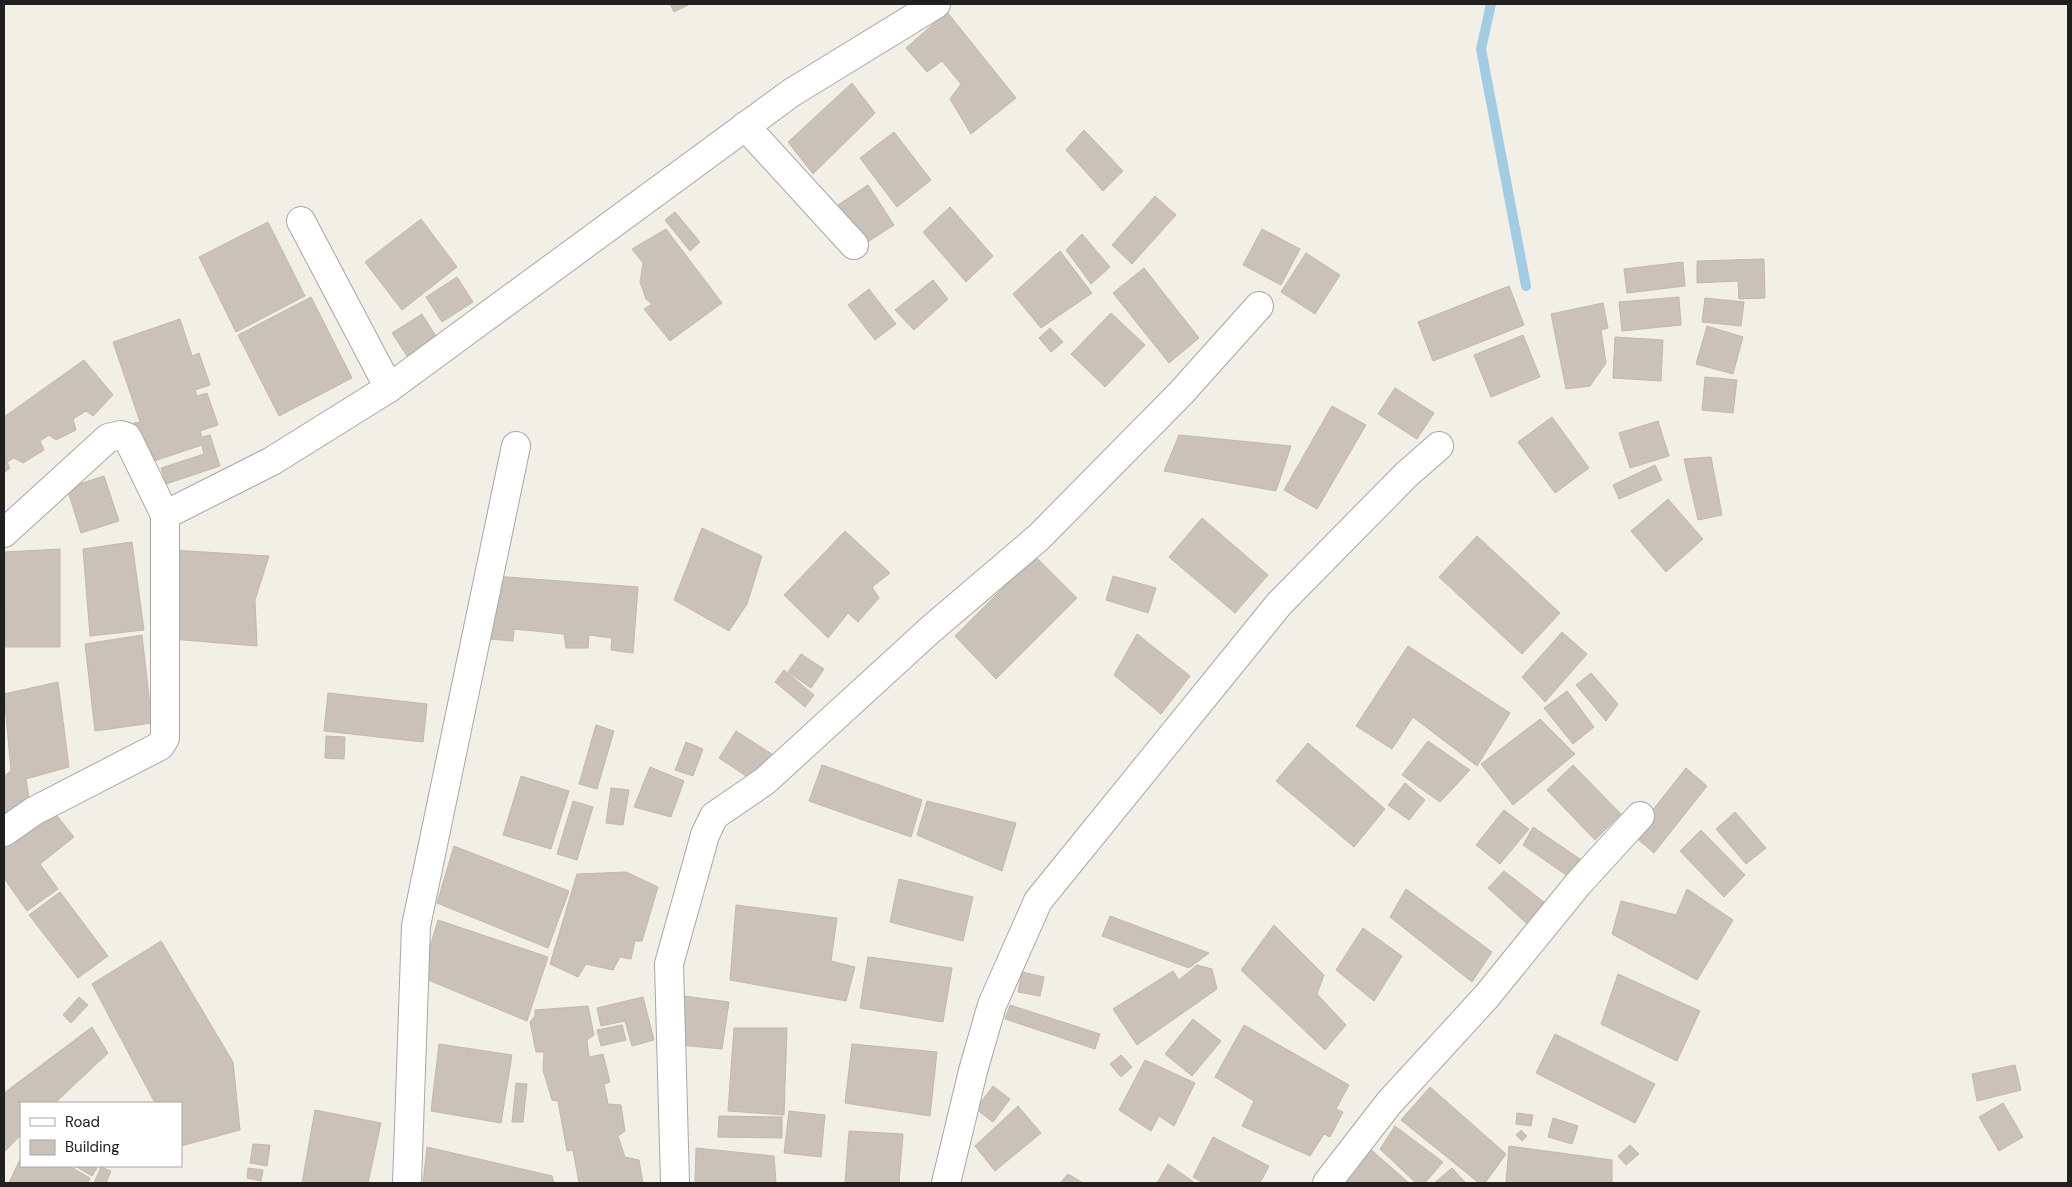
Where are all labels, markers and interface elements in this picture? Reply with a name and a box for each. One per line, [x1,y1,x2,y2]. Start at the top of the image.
legend [20,1102,182,1167]
text: Road [65,1112,100,1132]
text: Building [65,1137,120,1157]

